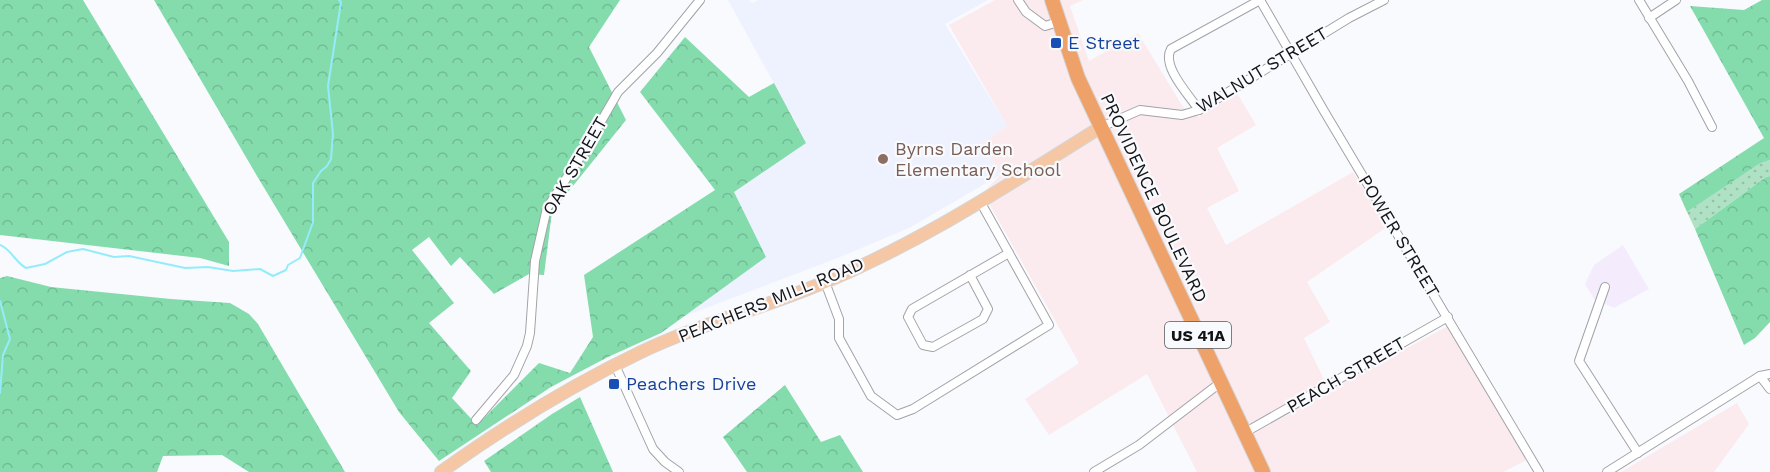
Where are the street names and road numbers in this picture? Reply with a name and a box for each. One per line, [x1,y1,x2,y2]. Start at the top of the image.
street label: WALNUT STREET [1192,22,1331,117]
street label: PROVIDENCE BOULEVARD [1097,90,1212,306]
street label: OAK STREET [538,113,611,219]
street label: POWER STREET [1355,171,1444,301]
street label: PEACHERS MILL ROAD [675,253,867,346]
road number: US 41A [1165,322,1231,348]
street label: PEACH STREET [1283,332,1409,417]

